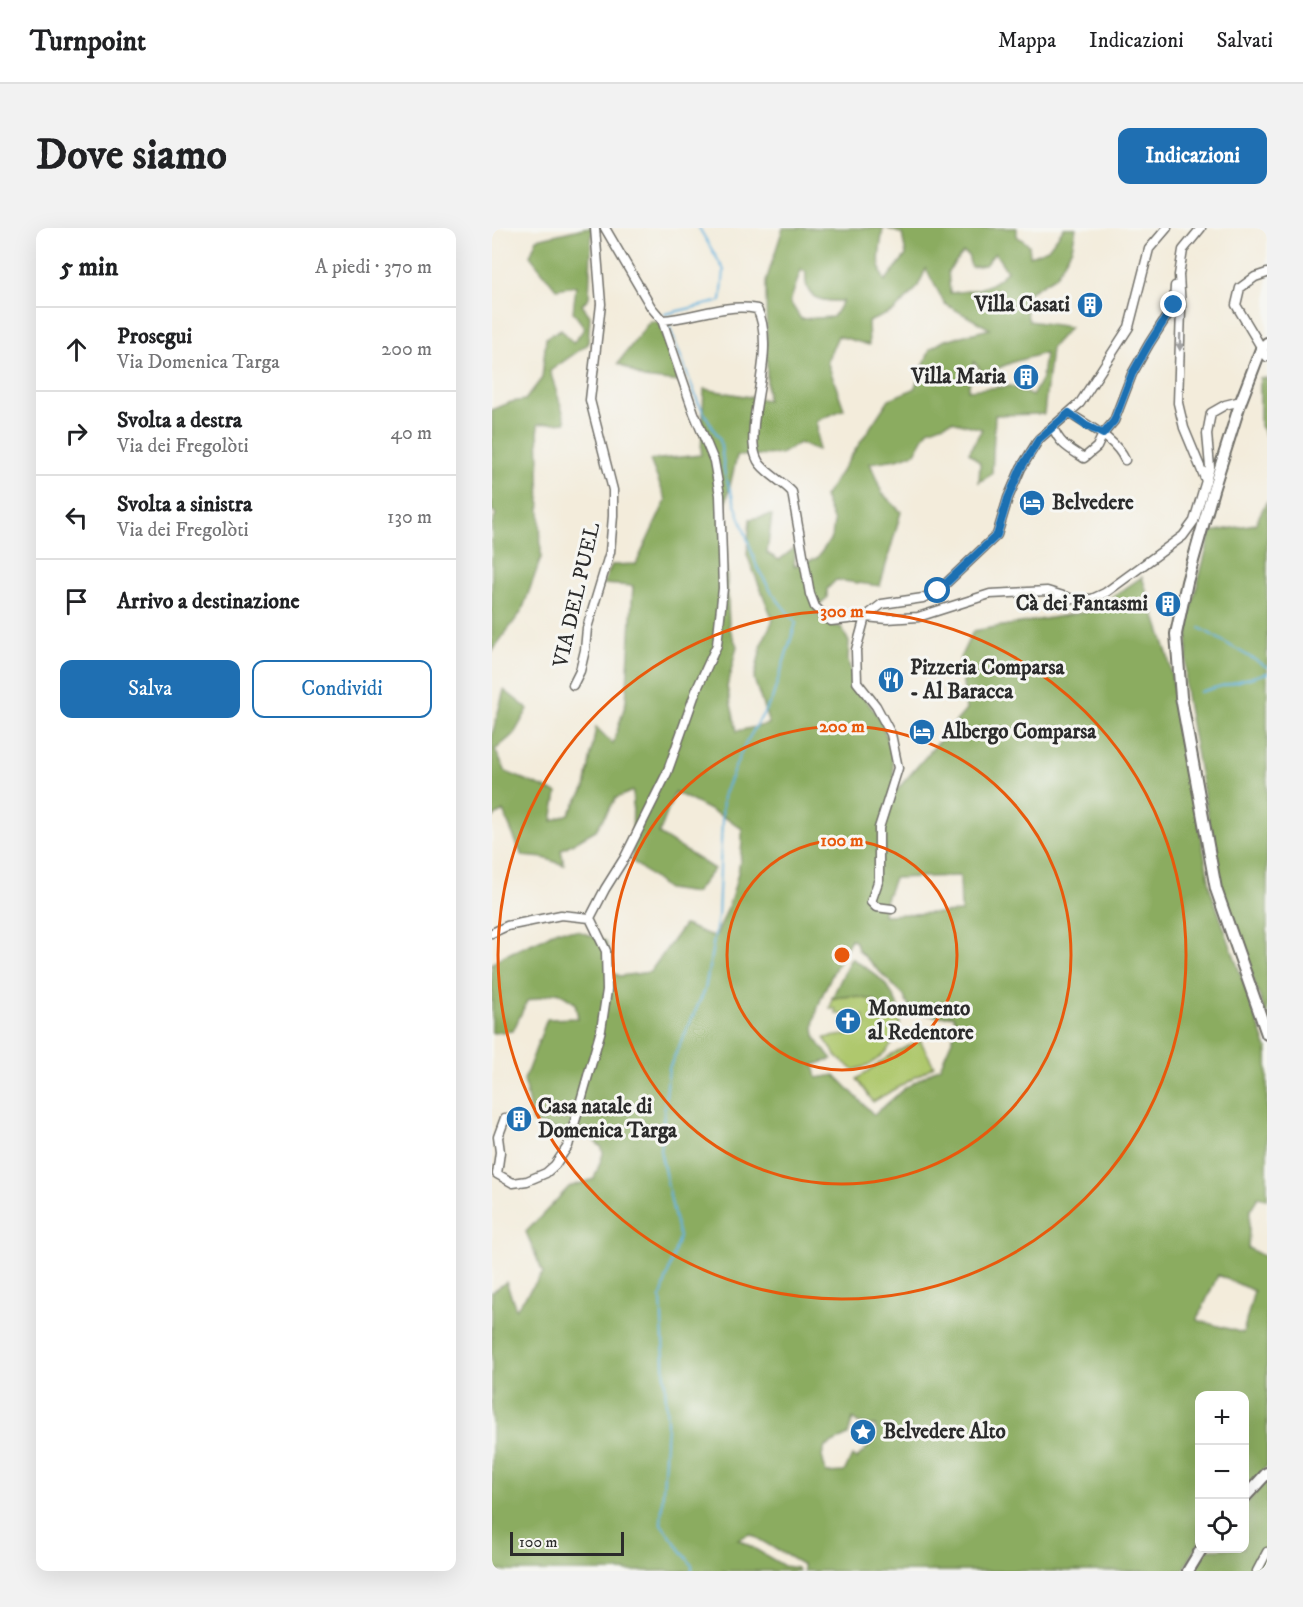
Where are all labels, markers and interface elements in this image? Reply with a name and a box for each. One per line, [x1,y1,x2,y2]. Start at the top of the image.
text: Turnpoint [30,24,146,59]
text: Mappa [998,28,1056,54]
text: Indicazioni [1089,28,1184,54]
text: Salvati [1217,28,1273,54]
button: Indicazioni [1118,128,1267,184]
text: Dove siamo [36,130,227,182]
text: 5 min [60,251,118,284]
text: A piedi · 370 m [315,255,432,280]
building icon: Villa Casati [1075,290,1105,320]
route end [1160,291,1186,317]
place label: Villa Casati [973,292,1071,318]
text: Prosegui [117,323,192,350]
icon: ahead [60,333,93,366]
one-way arrow [1175,333,1185,352]
text: 200 m [381,337,432,362]
text: Via Domenica Targa [117,350,280,375]
building icon: Villa Maria [1011,362,1041,392]
place label: Villa Maria [910,364,1007,390]
text: Svolta a destra [117,407,242,434]
icon: right [60,417,93,450]
text: 40 m [390,421,432,446]
text: Via dei Fregolòti [117,434,249,459]
hotel icon: Belvedere [1017,488,1047,518]
place label: Belvedere [1052,490,1134,516]
text: Svolta a sinistra [117,491,252,518]
icon: left [60,501,93,534]
text: 130 m [387,505,432,530]
text: Via dei Fregolòti [117,518,249,543]
street label: VIA DEL PUEL [547,520,606,671]
route start [924,577,950,603]
icon: arrive [60,585,93,618]
text: Arrivo a destinazione [117,588,300,615]
building icon: Cà dei Fantasmi [1153,589,1183,619]
place label: Cà dei Fantasmi [1016,591,1149,617]
text: 300 m [820,601,864,623]
place label: Pizzeria Comparsa - Al Baracca [910,655,1065,705]
button: Salva [60,660,240,718]
button: Condividi [252,660,432,718]
restaurant icon: Pizzeria Comparsa - Al Baracca [876,665,906,695]
text: 200 m [819,716,865,738]
hotel icon: Albergo Comparsa [907,717,937,747]
place label: Albergo Comparsa [941,719,1097,745]
text: 100 m [820,830,864,852]
centre of rings [832,945,852,965]
place label: Monumento al Redentore [868,996,974,1046]
church icon: Monumento al Redentore [833,1006,863,1036]
place label: Casa natale di Domenica Targa [538,1094,678,1144]
building icon: Casa natale di Domenica Targa [504,1104,534,1134]
map controls [1195,1391,1249,1553]
button: + [1195,1391,1249,1445]
place icon: Belvedere Alto [848,1417,878,1447]
place label: Belvedere Alto [883,1419,1006,1445]
button: − [1195,1445,1249,1499]
button: locate [1195,1499,1249,1553]
scale bar [510,1529,624,1556]
text: 100 m [519,1532,558,1552]

